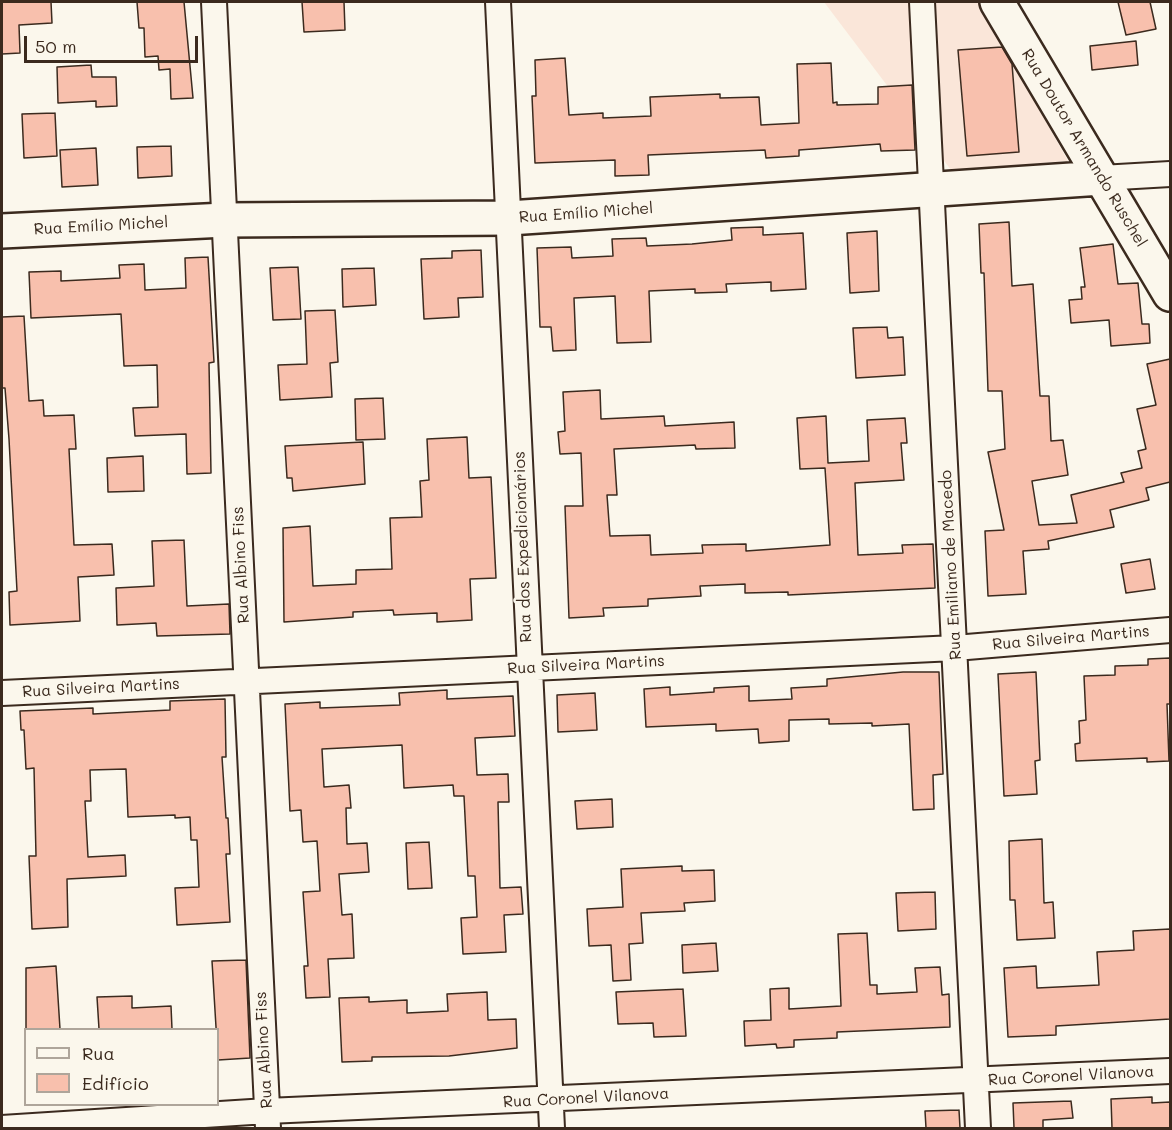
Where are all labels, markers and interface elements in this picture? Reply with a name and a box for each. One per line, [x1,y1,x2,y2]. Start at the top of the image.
scale bar [27,24,201,62]
text: 50 m [35,34,77,58]
street label: Rua Doutor Armando Ruschel [1017,46,1151,250]
street label: Rua Emílio Michel [518,199,654,227]
street label: Rua Emílio Michel [33,213,169,239]
street label: Rua dos Expedicionários [510,451,536,643]
street label: Rua Emiliano de Macedo [936,470,966,660]
street label: Rua Albino Fiss [228,506,254,624]
street label: Rua Silveira Martins [992,622,1150,654]
street label: Rua Silveira Martins [507,651,665,679]
street label: Rua Silveira Martins [22,674,180,702]
street label: Rua Albino Fiss [251,991,277,1109]
legend [24,1028,219,1106]
text: Rua [82,1041,115,1065]
street label: Rua Coronel Vilanova [987,1062,1155,1090]
text: Edifício [82,1071,149,1095]
street label: Rua Coronel Vilanova [502,1084,670,1112]

